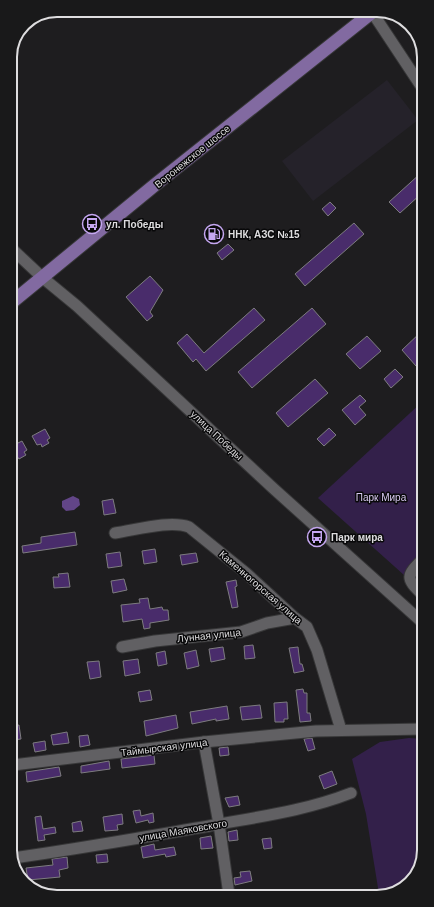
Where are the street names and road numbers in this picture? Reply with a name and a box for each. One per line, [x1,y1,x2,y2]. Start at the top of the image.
street label: Воронежское шоссе [152,122,232,190]
street label: улица Победы [188,408,245,462]
street label: Каменногорская улица [217,549,305,627]
street label: Лунная улица [177,627,242,644]
street label: Таймырская улица [120,737,208,758]
street label: улица Маяковского [138,817,228,844]

